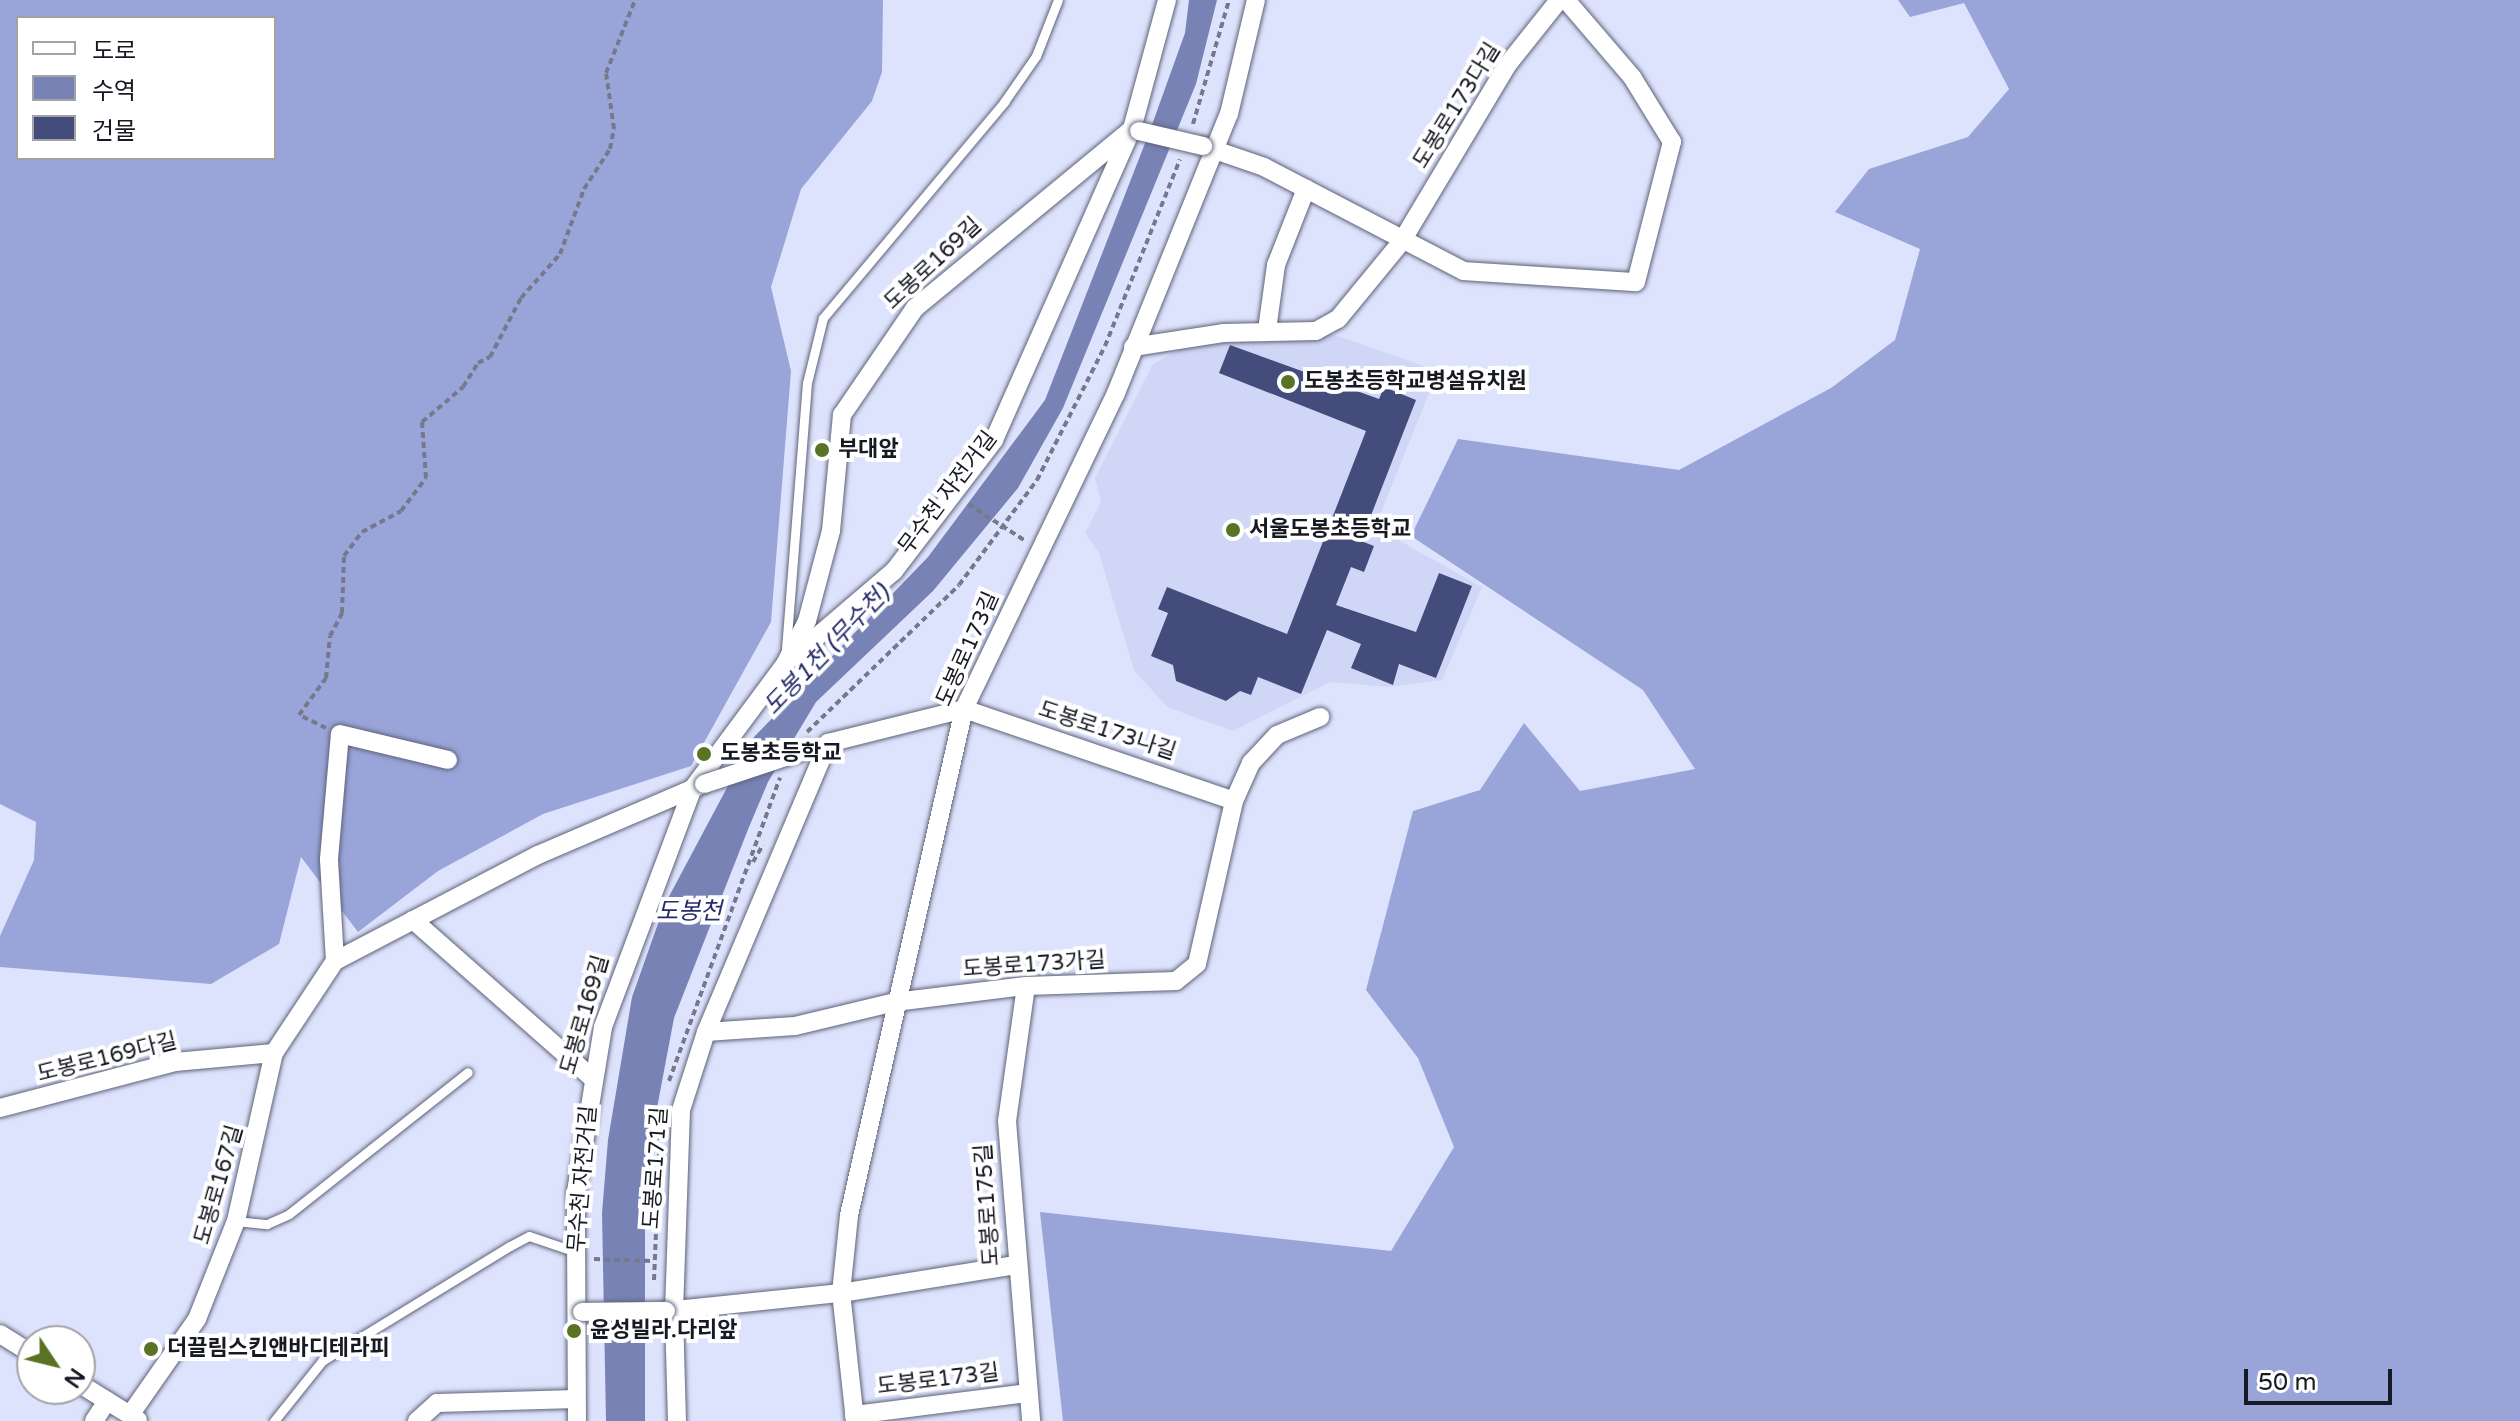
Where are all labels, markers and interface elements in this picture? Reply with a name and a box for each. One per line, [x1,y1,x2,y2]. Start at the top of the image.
legend [16,16,276,160]
text: 도로 [92,37,136,66]
street label: 도봉로173다길 [1408,39,1506,173]
text: 수역 [92,77,136,106]
text: 건물 [92,117,136,146]
street label: 도봉로169길 [879,213,987,315]
place label: 도봉초등학교병설유치원 [1304,369,1527,395]
marker: 도봉초등학교병설유치원 [1279,373,1297,391]
street label: 무수천 자전거길 [893,426,1003,560]
place label: 부대앞 [838,437,899,463]
marker: 부대앞 [813,441,831,459]
place label: 서울도봉초등학교 [1249,517,1411,543]
marker: 서울도봉초등학교 [1224,521,1242,539]
water label: 도봉1천 (무수천) [758,579,896,721]
street label: 도봉로173길 [931,588,1005,710]
street label: 도봉로173나길 [1035,696,1179,766]
place label: 도봉초등학교 [720,741,841,767]
marker: 도봉초등학교 [695,745,713,763]
water label: 도봉천 [656,898,722,926]
street label: 도봉로173가길 [962,947,1106,983]
street label: 도봉로169길 [555,953,615,1077]
street label: 도봉로169다길 [35,1028,179,1088]
street label: 무수천 자전거길 [563,1104,603,1254]
street label: 도봉로171길 [639,1106,673,1230]
street label: 도봉로167길 [189,1123,249,1247]
street label: 도봉로175길 [971,1143,1005,1267]
place label: 윤성빌라.다리앞 [590,1318,737,1344]
marker: 윤성빌라.다리앞 [565,1322,583,1340]
north arrow [16,1325,96,1405]
place label: 더끌림스킨앤바디테라피 [167,1336,390,1362]
marker: 더끌림스킨앤바디테라피 [142,1340,160,1358]
scale bar [2248,1353,2396,1403]
street label: 도봉로173길 [876,1359,1000,1401]
text: N [58,1363,90,1392]
text: 50 m [2258,1368,2316,1397]

